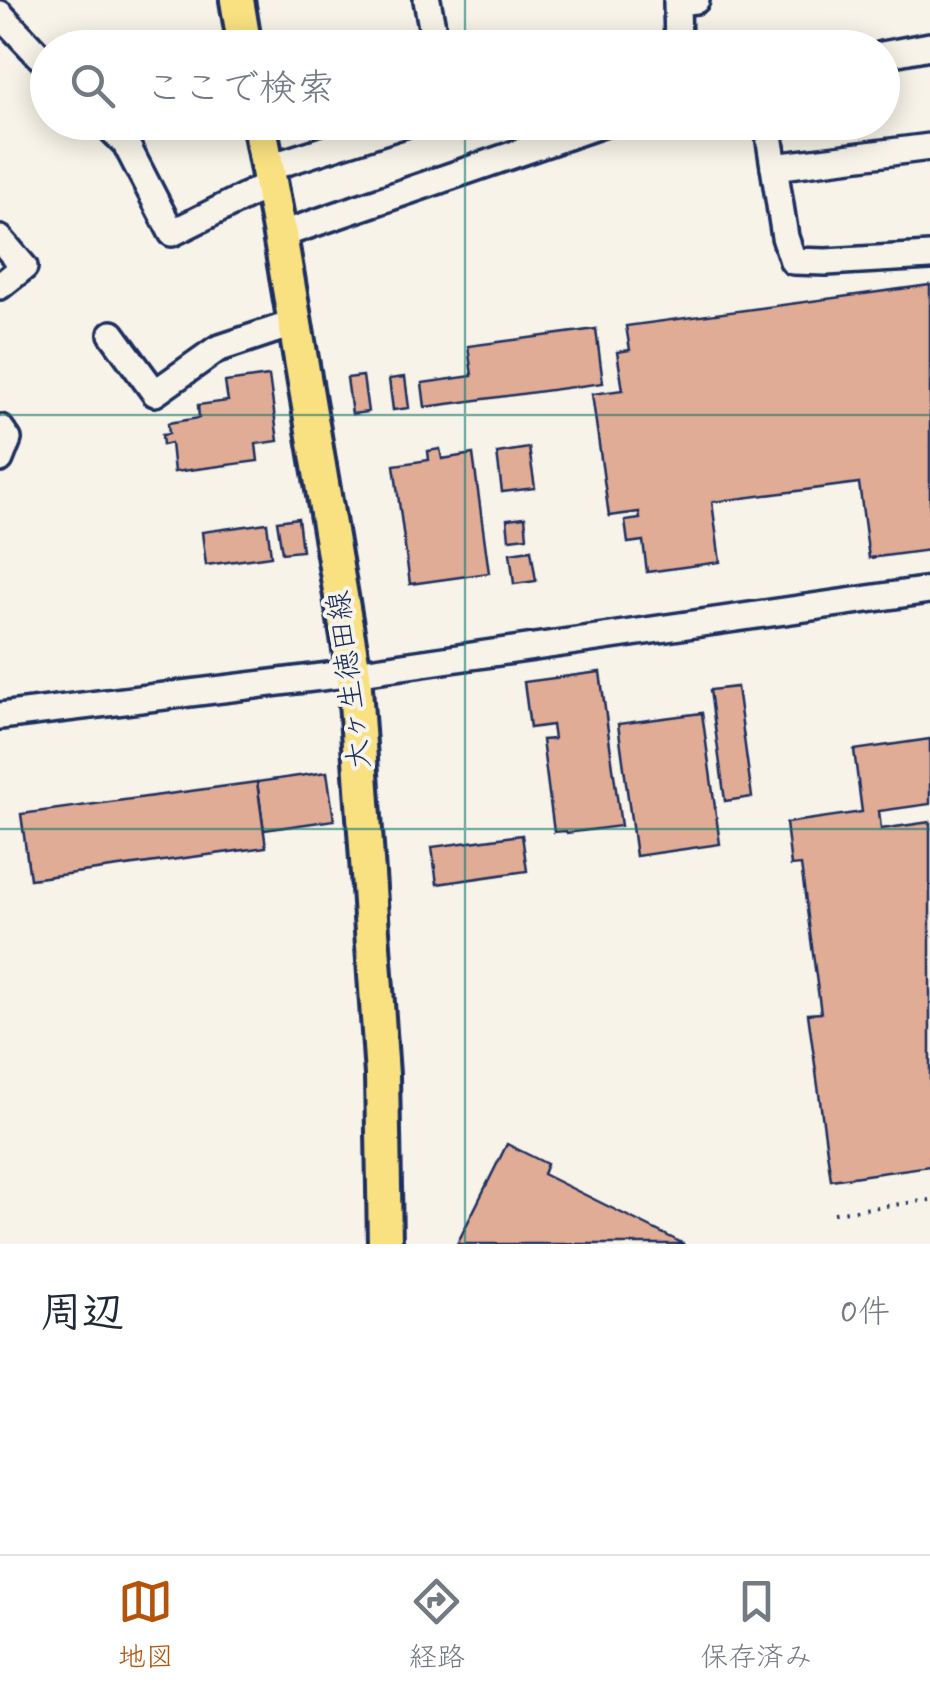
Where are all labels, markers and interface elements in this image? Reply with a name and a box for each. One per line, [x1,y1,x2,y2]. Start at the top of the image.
search box [30,30,900,140]
icon: search [65,58,120,113]
text: ここで検索 [145,65,335,114]
street label: 大ヶ生徳田線 [320,588,380,772]
text: 周辺 [40,1287,124,1342]
text: 0件 [840,1292,890,1334]
tab: 地図 [118,1574,174,1677]
tab: 経路 [409,1574,465,1677]
tab: 保存済み [700,1574,812,1677]

